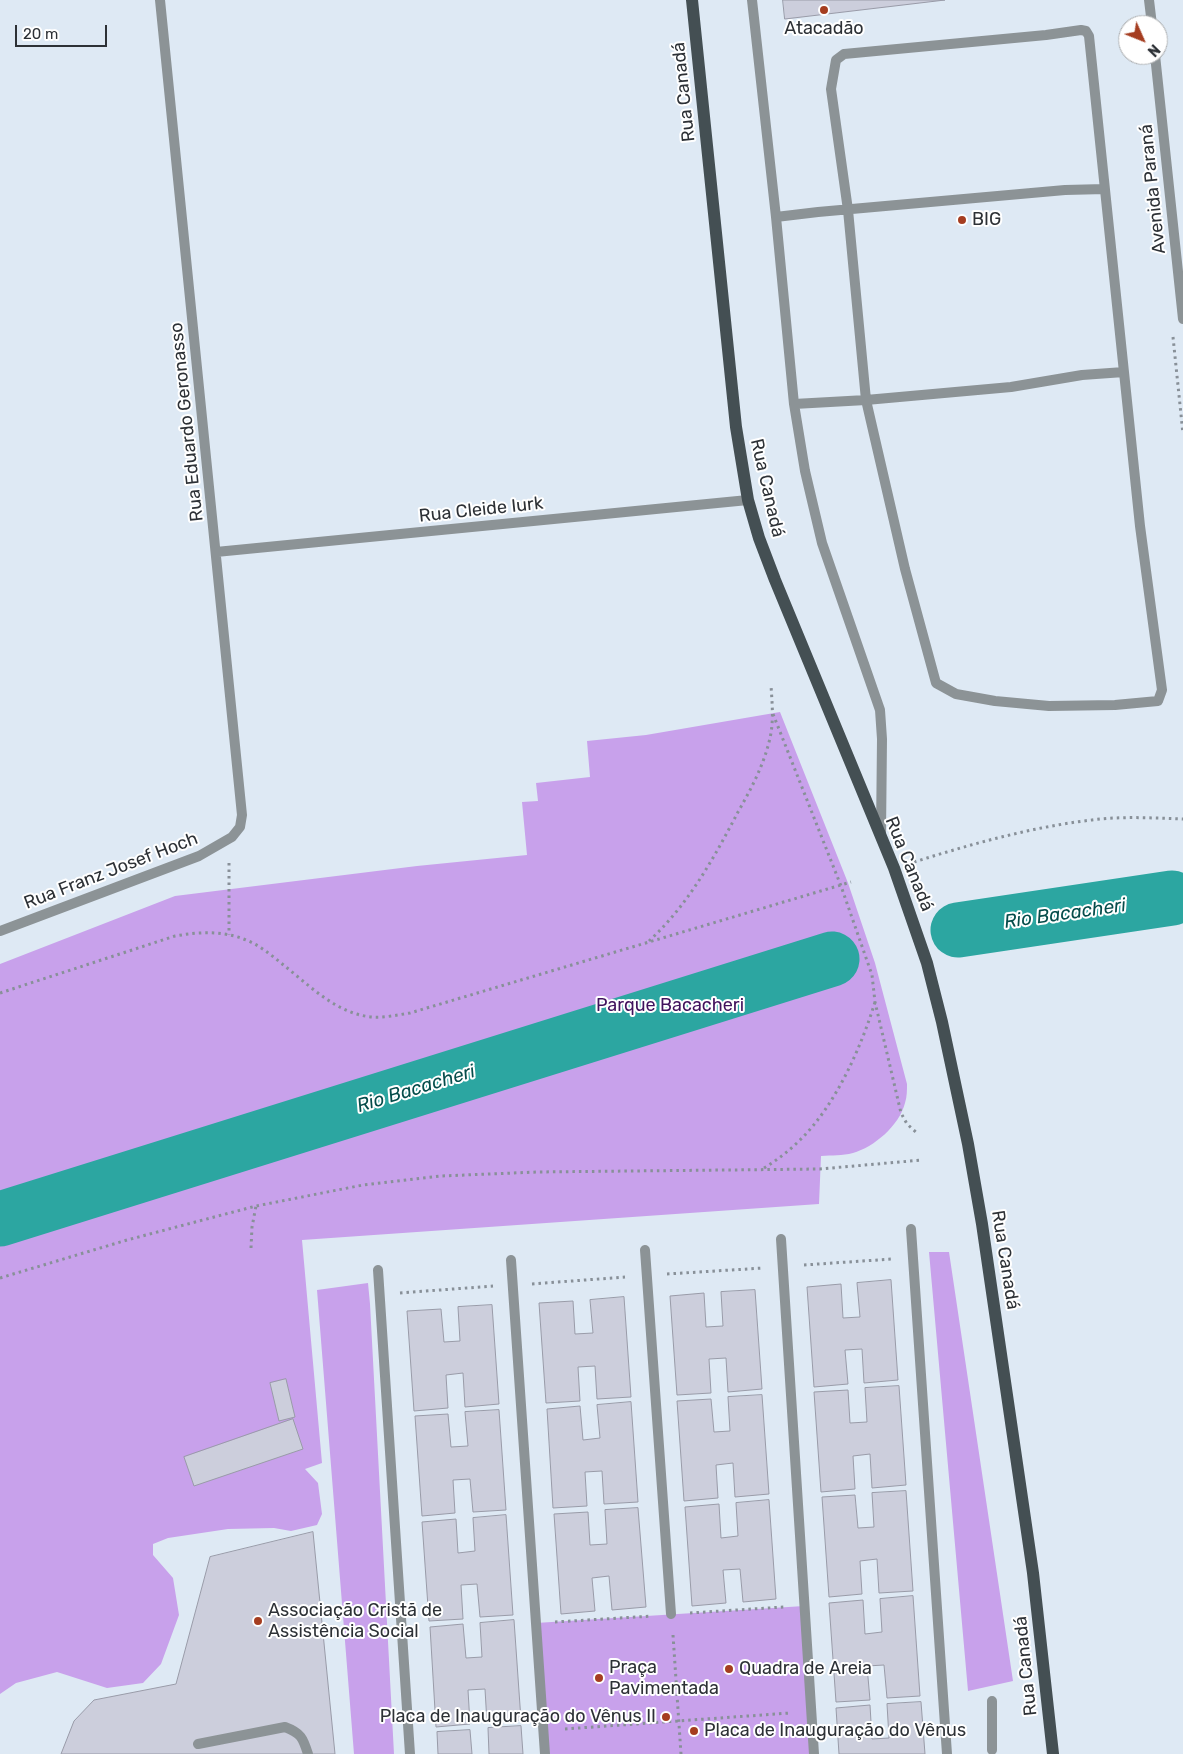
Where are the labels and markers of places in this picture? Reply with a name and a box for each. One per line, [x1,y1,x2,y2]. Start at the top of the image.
marker: Atacadão [818,4,830,16]
place label: Atacadão [784,18,864,40]
place label: BIG [972,209,1001,231]
marker: BIG [956,214,968,226]
place label: Associação Cristã de Assistência Social [268,1600,442,1642]
marker: Associação Cristã de Assistência Social [252,1615,264,1627]
place label: Praça Pavimentada [609,1657,719,1700]
place label: Quadra de Areia [739,1658,872,1680]
marker: Quadra de Areia [723,1663,735,1675]
marker: Praça Pavimentada [593,1672,605,1684]
place label: Placa de Inauguração do Vênus II [380,1706,656,1728]
marker: Placa de Inauguração do Vênus II [660,1711,672,1723]
place label: Placa de Inauguração do Vênus [704,1720,966,1742]
marker: Placa de Inauguração do Vênus [688,1725,700,1737]

